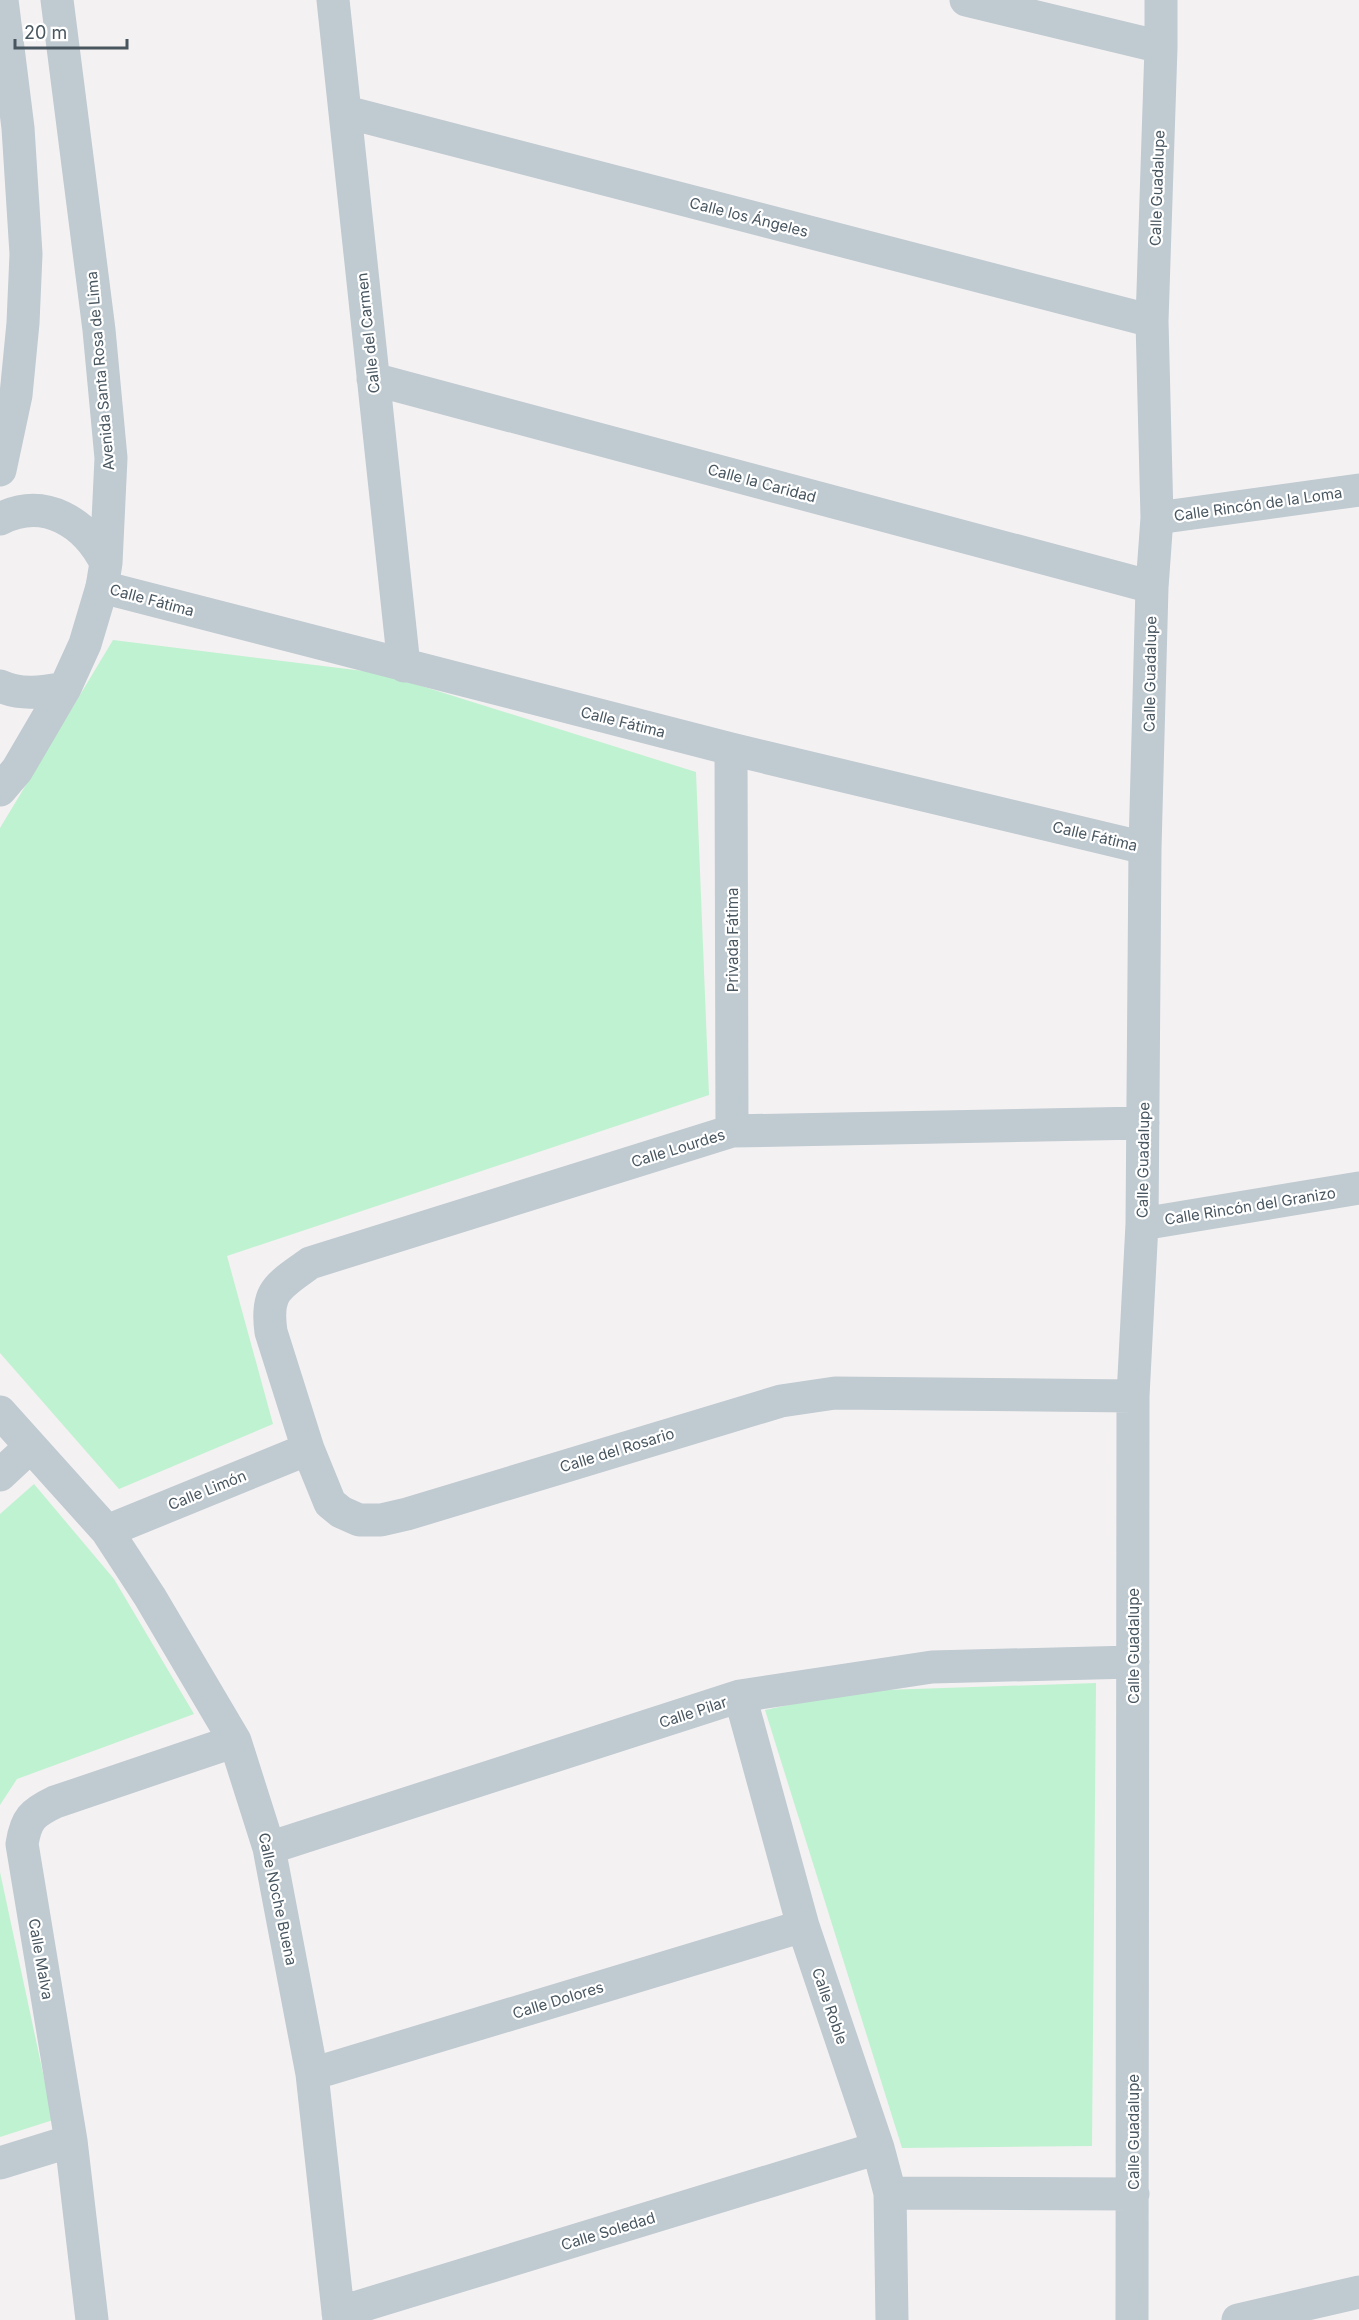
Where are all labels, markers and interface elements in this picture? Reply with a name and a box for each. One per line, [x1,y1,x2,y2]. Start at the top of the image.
scale bar [15,12,128,50]
text: 20 m [24,22,67,43]
street label: Calle Guadalupe [1145,130,1169,246]
street label: Calle los Ángeles [688,193,810,241]
street label: Avenida Santa Rosa de Lima [82,271,118,471]
street label: Calle del Carmen [352,272,384,394]
street label: Calle la Caridad [706,459,818,507]
street label: Calle Rincón de la Loma [1173,483,1343,525]
street label: Calle Fátima [108,580,196,620]
street label: Calle Guadalupe [1139,616,1161,732]
street label: Calle Fátima [579,702,667,742]
street label: Calle Fátima [1051,817,1139,855]
street label: Privada Fátima [723,888,742,992]
street label: Calle Guadalupe [1132,1102,1154,1218]
street label: Calle Lourdes [629,1125,727,1171]
street label: Calle Rincón del Granizo [1163,1183,1337,1229]
street label: Calle del Rosario [557,1424,677,1476]
street label: Calle Limón [165,1466,249,1514]
street label: Calle Guadalupe [1124,1588,1143,1704]
street label: Calle Pilar [657,1692,730,1732]
street label: Calle Noche Buena [255,1831,301,1967]
street label: Calle Malva [25,1917,57,2001]
street label: Calle Roble [808,1965,852,2047]
street label: Calle Dolores [510,1977,606,2023]
street label: Calle Guadalupe [1124,2074,1143,2190]
street label: Calle Soledad [559,2208,657,2254]

